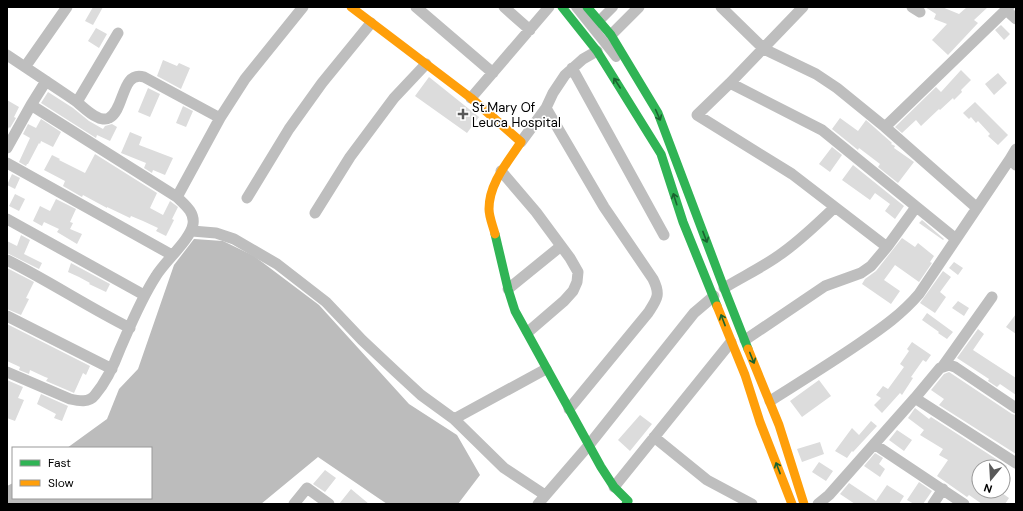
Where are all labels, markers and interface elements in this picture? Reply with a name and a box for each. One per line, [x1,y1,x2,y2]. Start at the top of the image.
one-way arrow [613,77,621,89]
place label: St.Mary Of Leuca Hospital [472,99,561,131]
marker: St.Mary Of Leuca Hospital [457,108,469,120]
one-way arrow [655,109,663,121]
one-way arrow [671,193,679,205]
one-way arrow [701,230,709,242]
one-way arrow [718,314,726,326]
one-way arrow [749,351,757,363]
legend [12,447,152,499]
text: Fast [48,455,71,471]
north arrow [971,459,1011,499]
one-way arrow [773,462,781,474]
text: Slow [48,475,74,491]
text: N [982,481,994,496]

